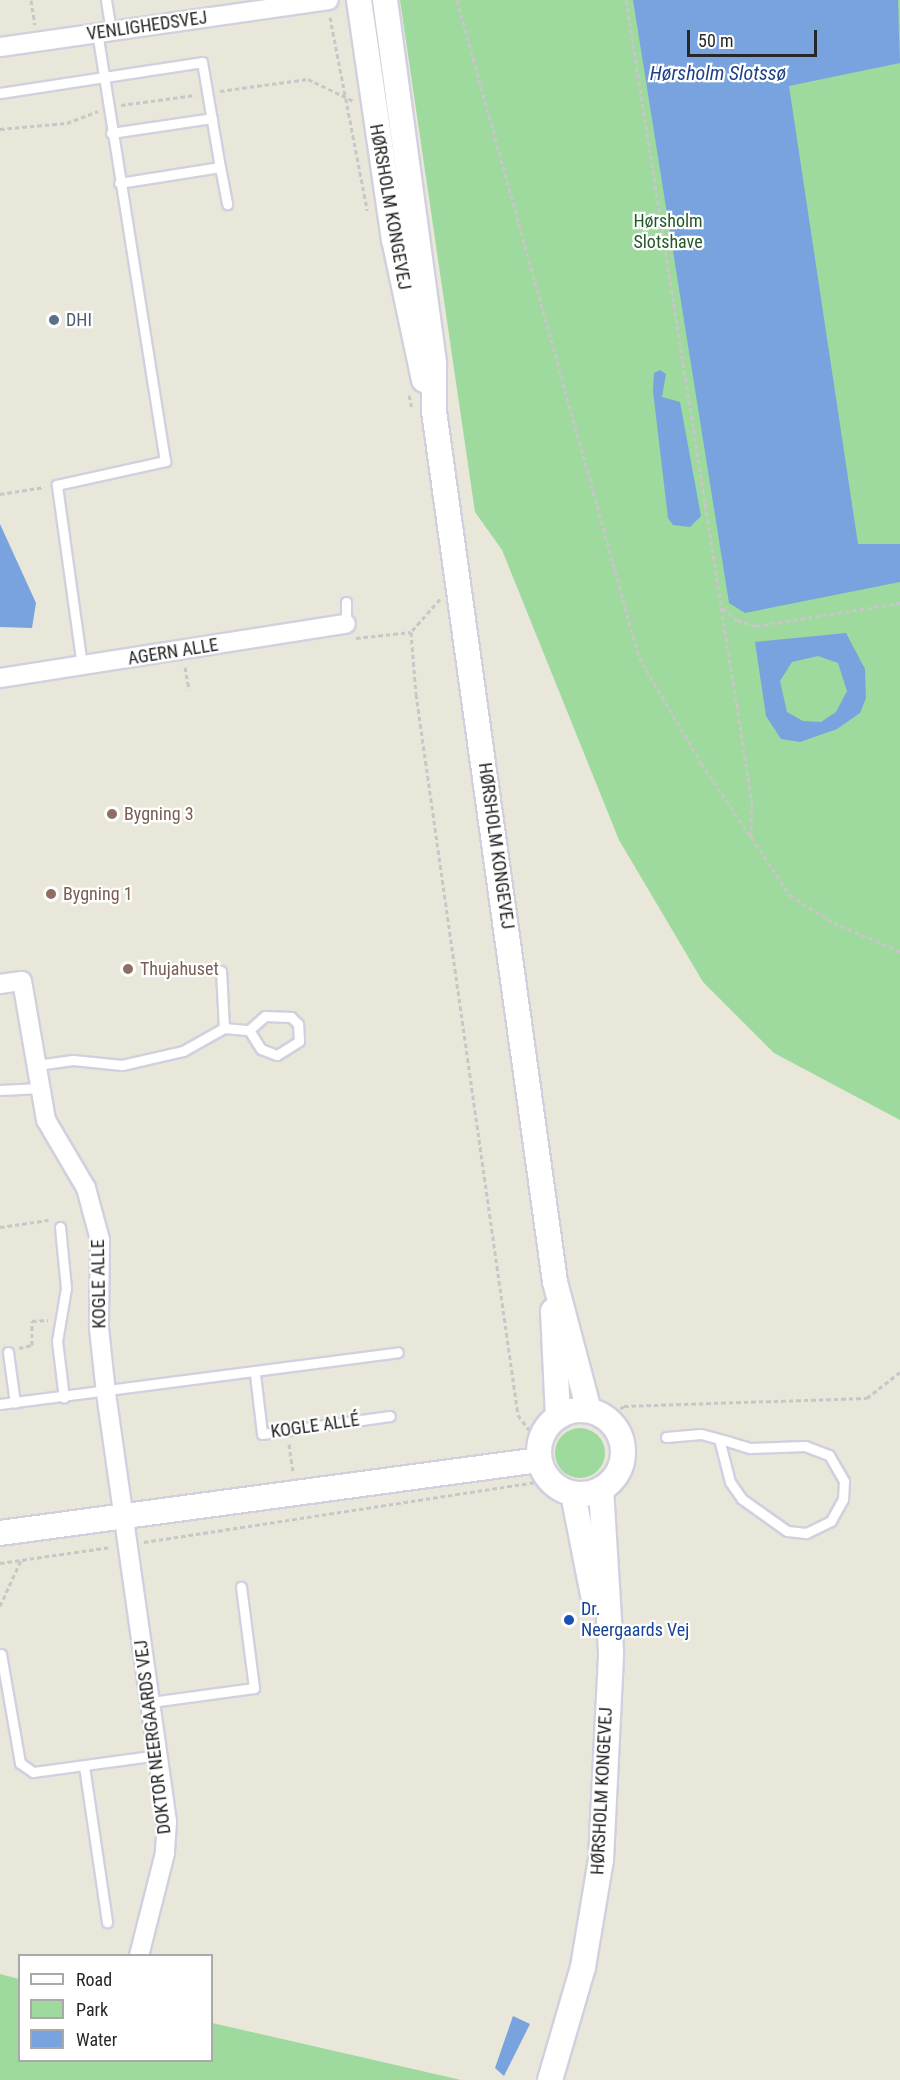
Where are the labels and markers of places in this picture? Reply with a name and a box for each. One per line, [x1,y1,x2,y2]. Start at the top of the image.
place label: DHI [66,309,92,331]
marker: DHI [47,313,61,327]
place label: Bygning 3 [124,803,194,825]
marker: Bygning 3 [105,807,119,821]
place label: Bygning 1 [63,883,133,905]
marker: Bygning 1 [44,887,58,901]
place label: Thujahuset [140,958,219,980]
marker: Thujahuset [121,962,135,976]
place label: Dr. Neergaards Vej [581,1599,689,1642]
marker: Dr. Neergaards Vej [562,1613,576,1627]

